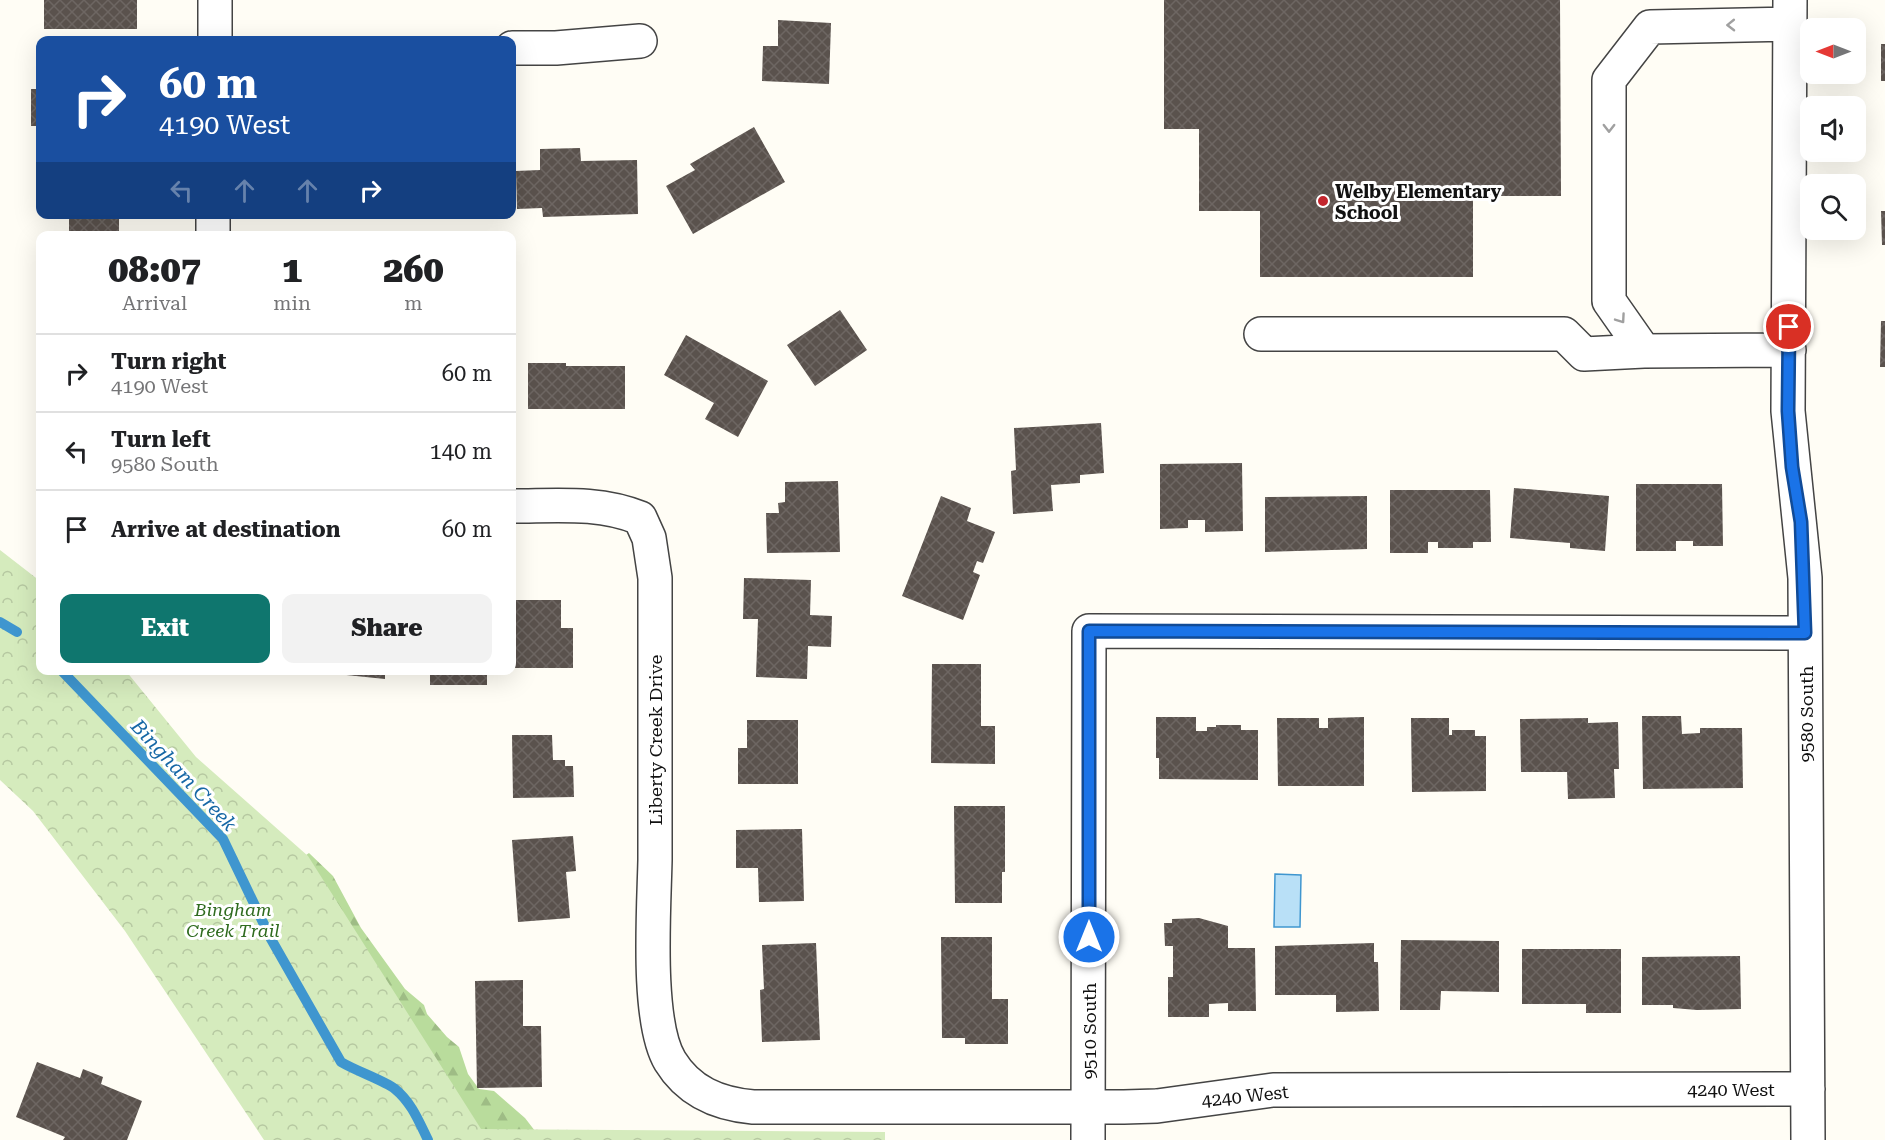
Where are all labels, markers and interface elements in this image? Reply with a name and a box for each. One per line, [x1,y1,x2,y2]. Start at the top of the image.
north arrow [1800,18,1866,84]
map controls [1800,18,1866,240]
one-way arrow [1726,19,1735,32]
text: 60 m [159,59,257,108]
icon: right [60,60,138,138]
button: sound [1800,96,1866,162]
text: 4190 West [159,109,290,141]
one-way arrow [1603,123,1615,132]
icon: left [165,174,198,207]
icon: ahead [228,174,261,207]
icon: ahead [291,174,324,207]
icon: right [354,174,387,207]
button: search [1800,174,1866,240]
place label: Welby Elementary School [1335,181,1502,223]
marker: Welby Elementary School [1316,194,1330,208]
text: 08:07 [108,249,201,291]
text: 1 [282,249,302,291]
text: 260 [383,249,444,291]
text: Arrival [122,291,187,315]
text: min [273,291,311,315]
text: m [404,291,423,315]
pin [1763,301,1814,352]
icon: arrive [1772,310,1805,343]
one-way arrow [1614,312,1625,323]
text: Turn right [111,349,226,374]
icon: right [60,357,93,390]
text: 60 m [442,361,492,386]
text: 4190 West [111,374,208,398]
text: Turn left [111,427,211,452]
icon: left [60,435,93,468]
text: 140 m [429,439,492,464]
text: 9580 South [111,452,219,476]
icon: arrive [60,513,93,546]
text: Arrive at destination [111,517,340,542]
text: 60 m [442,517,492,542]
button: Exit [60,594,270,663]
button: Share [282,594,492,663]
street label: Liberty Creek Drive [645,654,666,825]
street label: 9580 South [1796,665,1817,762]
water label: Bingham Creek [125,713,242,836]
park label: Bingham Creek Trail [186,899,280,941]
position arrow [1057,905,1121,969]
street label: 9510 South [1079,982,1100,1079]
street label: 4240 West [1687,1079,1775,1100]
street label: 4240 West [1200,1081,1290,1111]

